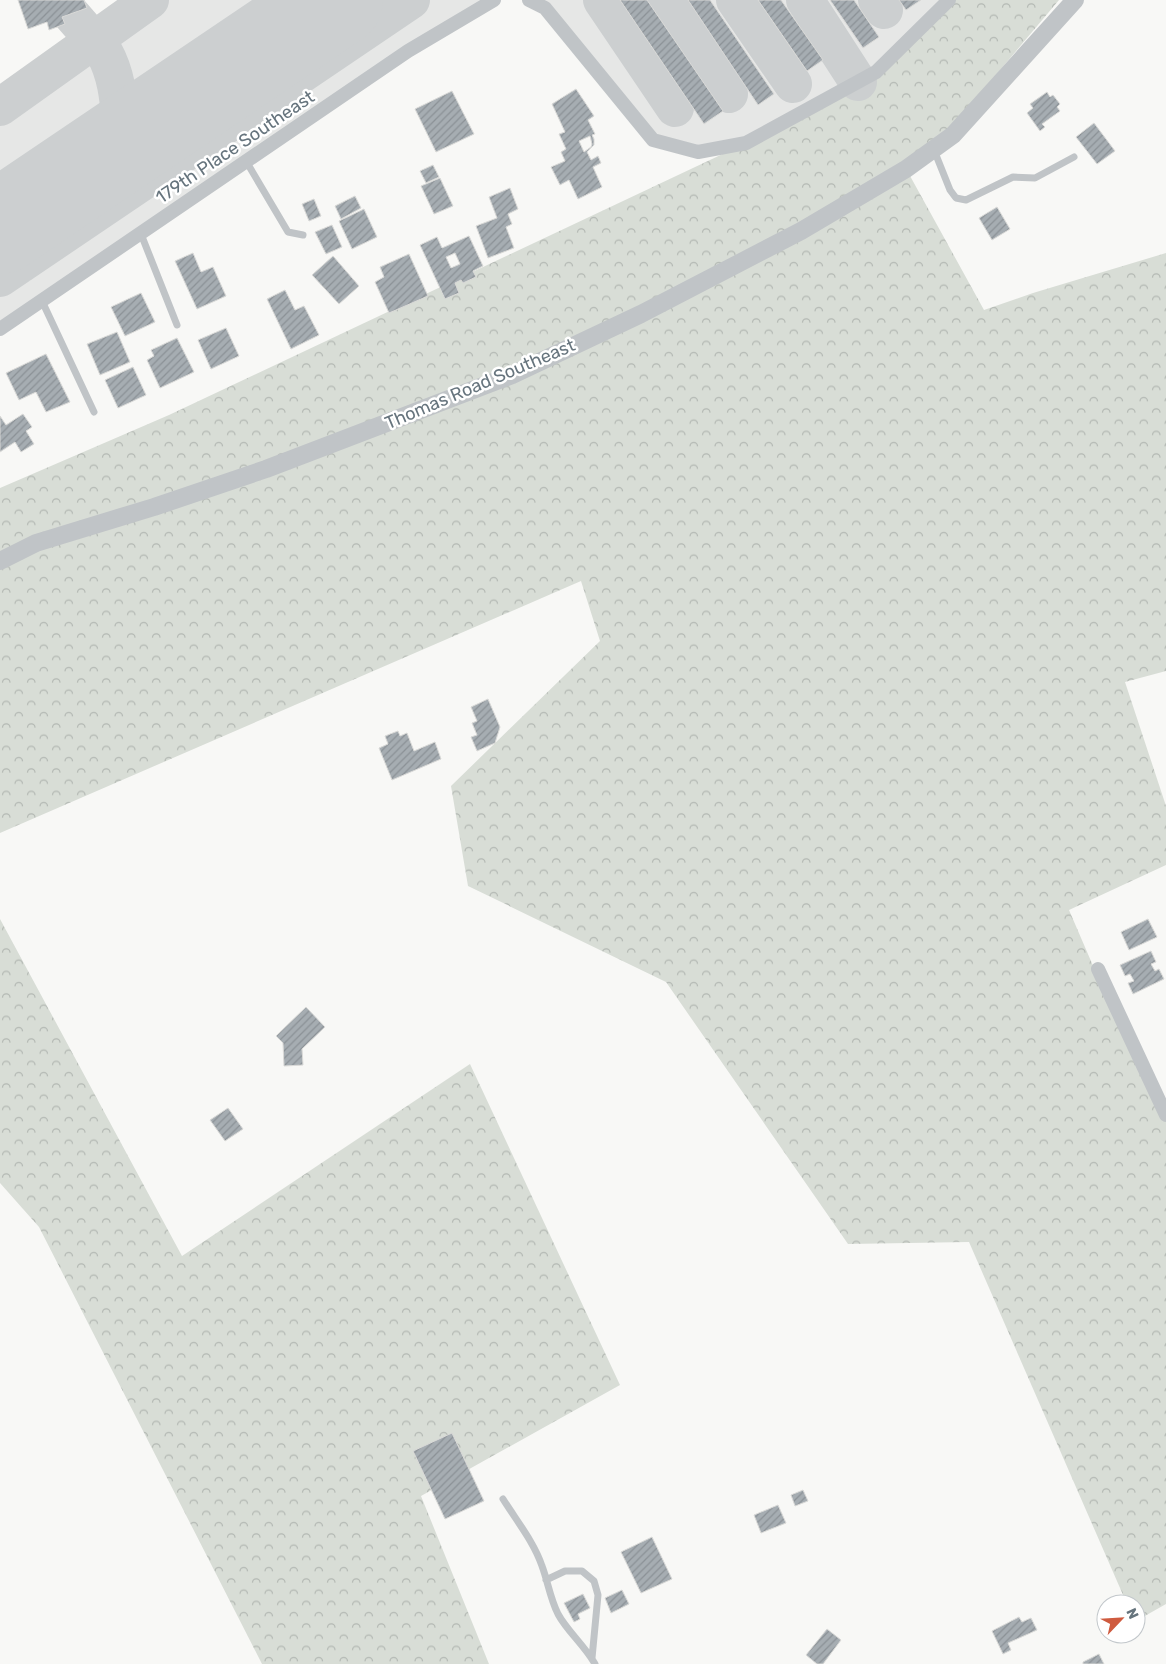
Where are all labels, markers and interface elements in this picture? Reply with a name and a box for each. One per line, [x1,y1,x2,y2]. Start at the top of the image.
street label: 179th Place Southeast [151,86,319,208]
street label: Thomas Road Southeast [382,334,578,434]
north arrow [1096,1594,1146,1644]
text: N [1122,1606,1142,1622]

